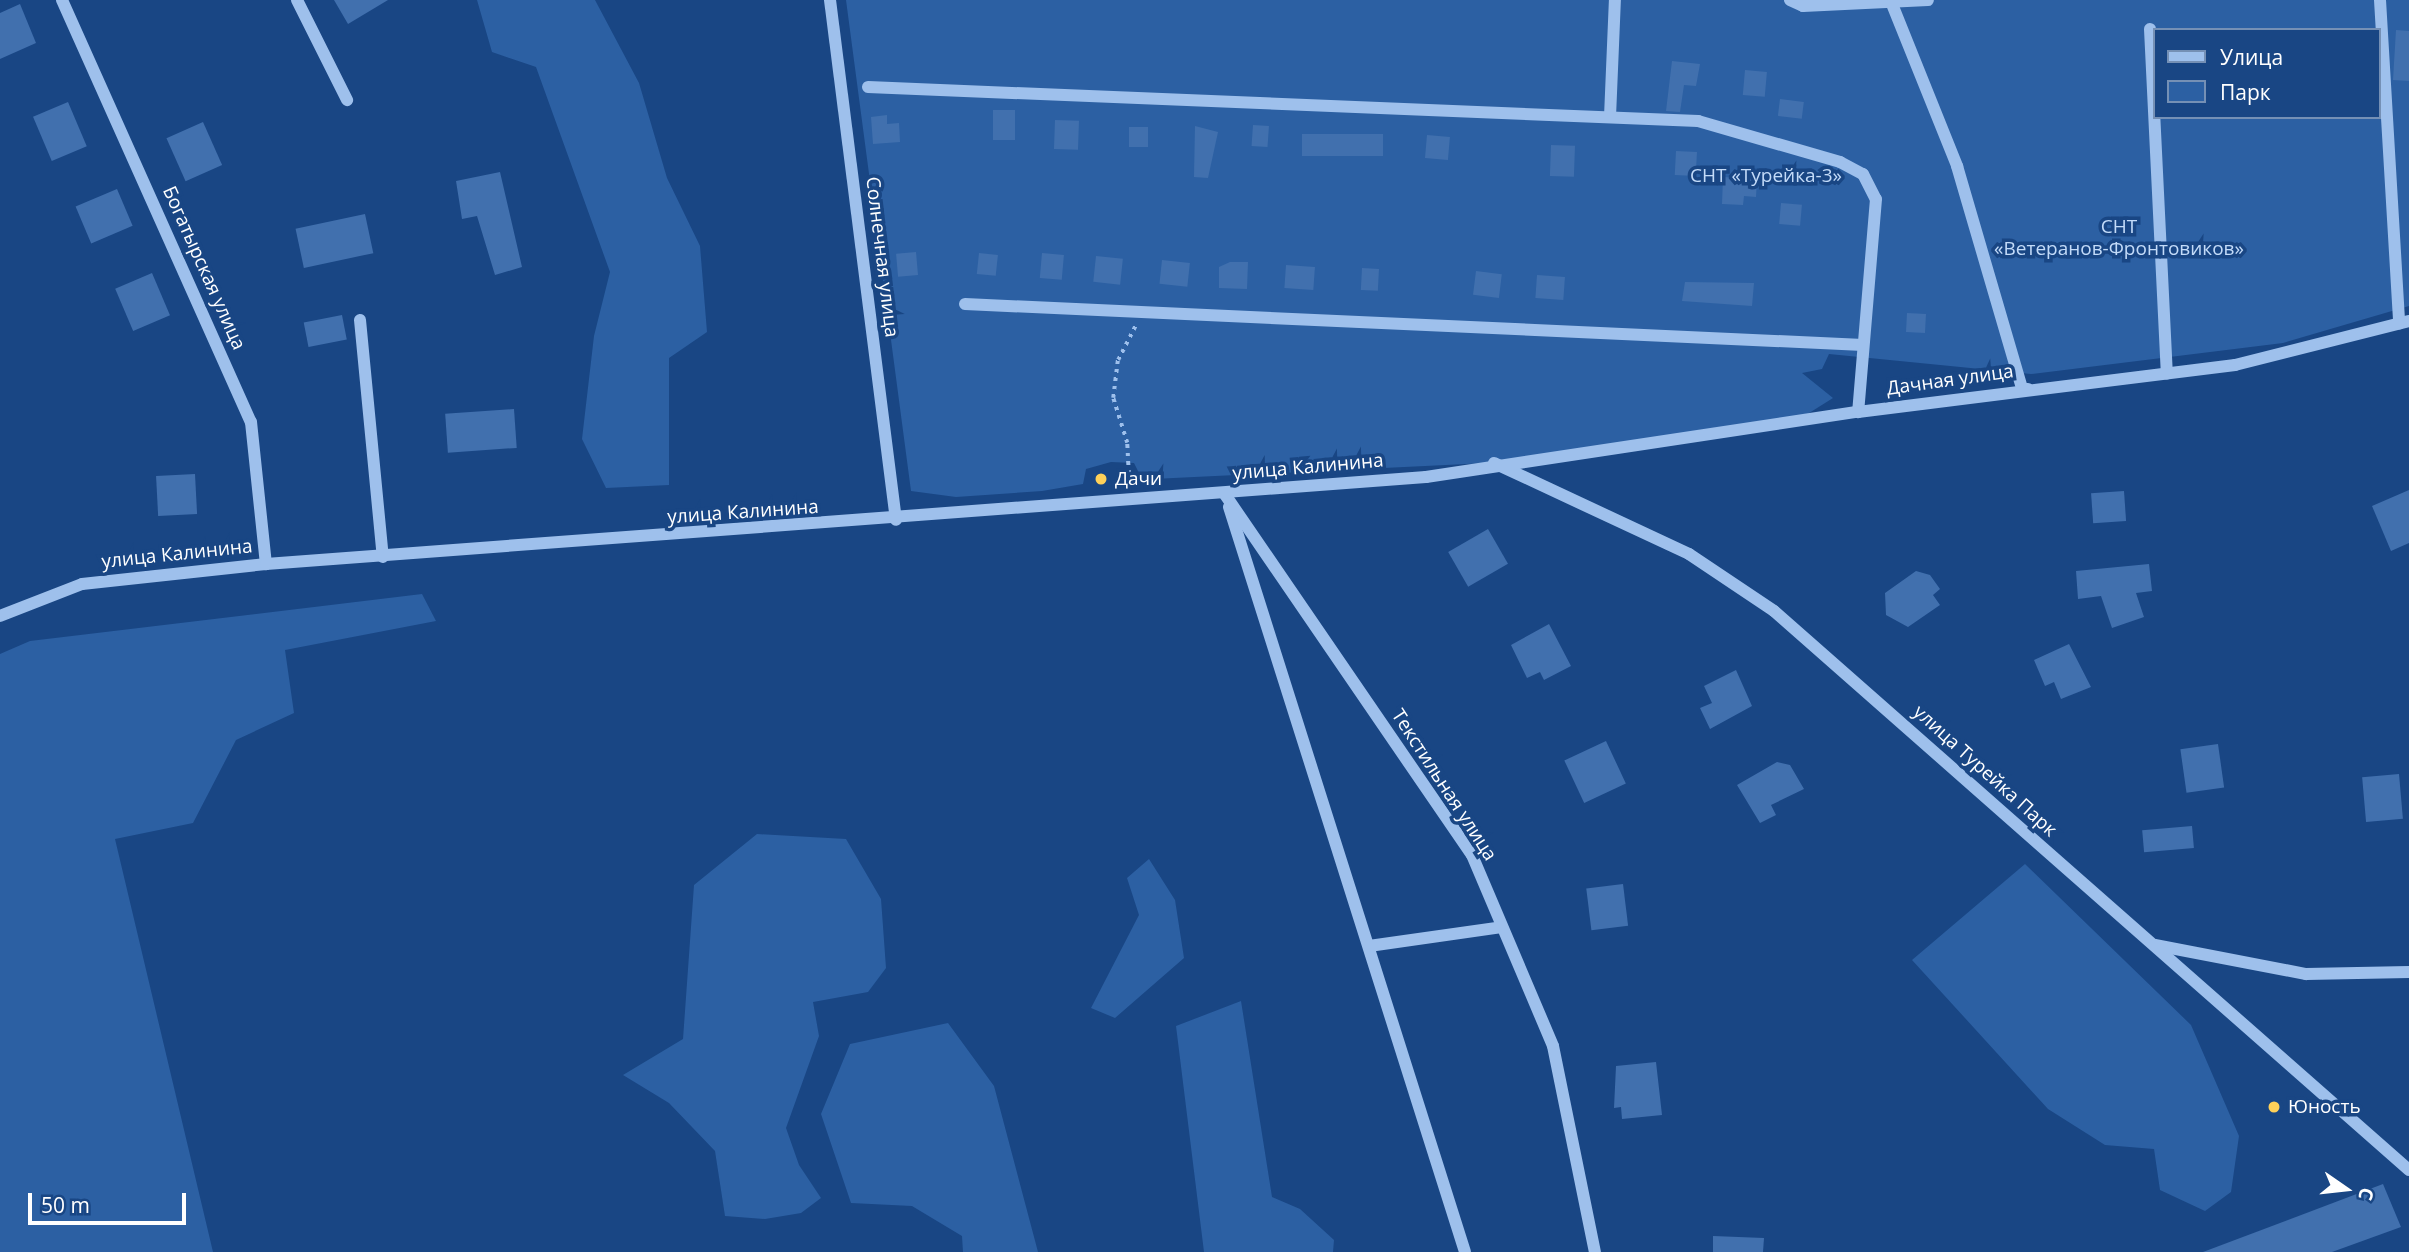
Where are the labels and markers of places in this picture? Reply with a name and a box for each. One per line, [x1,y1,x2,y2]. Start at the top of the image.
place label: Дачи [1115,468,1162,490]
marker: Дачи [1093,471,1109,487]
place label: Юность [2288,1096,2361,1118]
marker: Юность [2266,1099,2282,1115]

